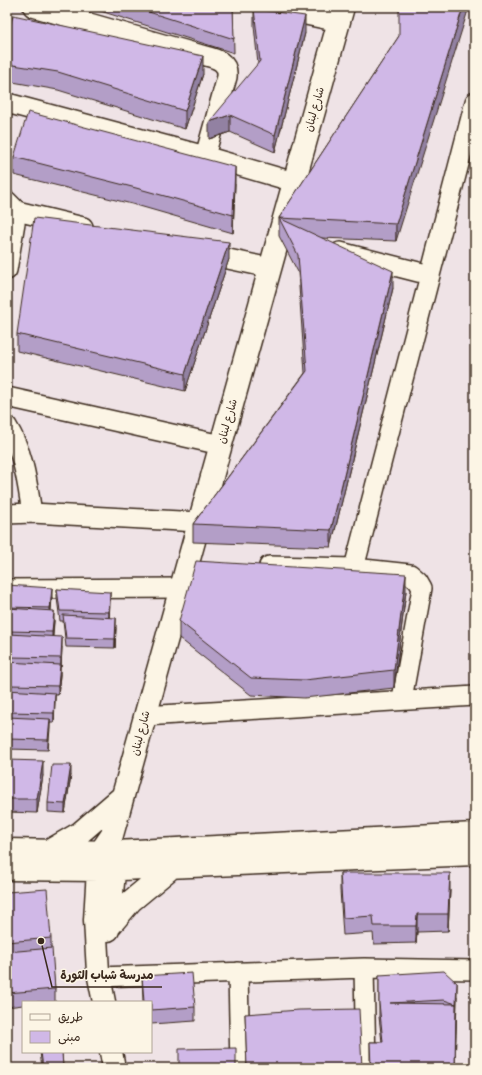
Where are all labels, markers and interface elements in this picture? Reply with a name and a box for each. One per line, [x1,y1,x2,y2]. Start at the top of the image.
street label: شارع لبنان [302,85,329,134]
street label: شارع لبنان [215,397,242,446]
street label: شارع لبنان [128,709,155,758]
callout: مدرسة شباب الثورة [52,963,162,987]
text: مدرسة شباب الثورة [60,968,154,983]
legend [22,1001,152,1053]
text: طريق [58,1010,83,1025]
text: مبنى [58,1030,81,1045]

